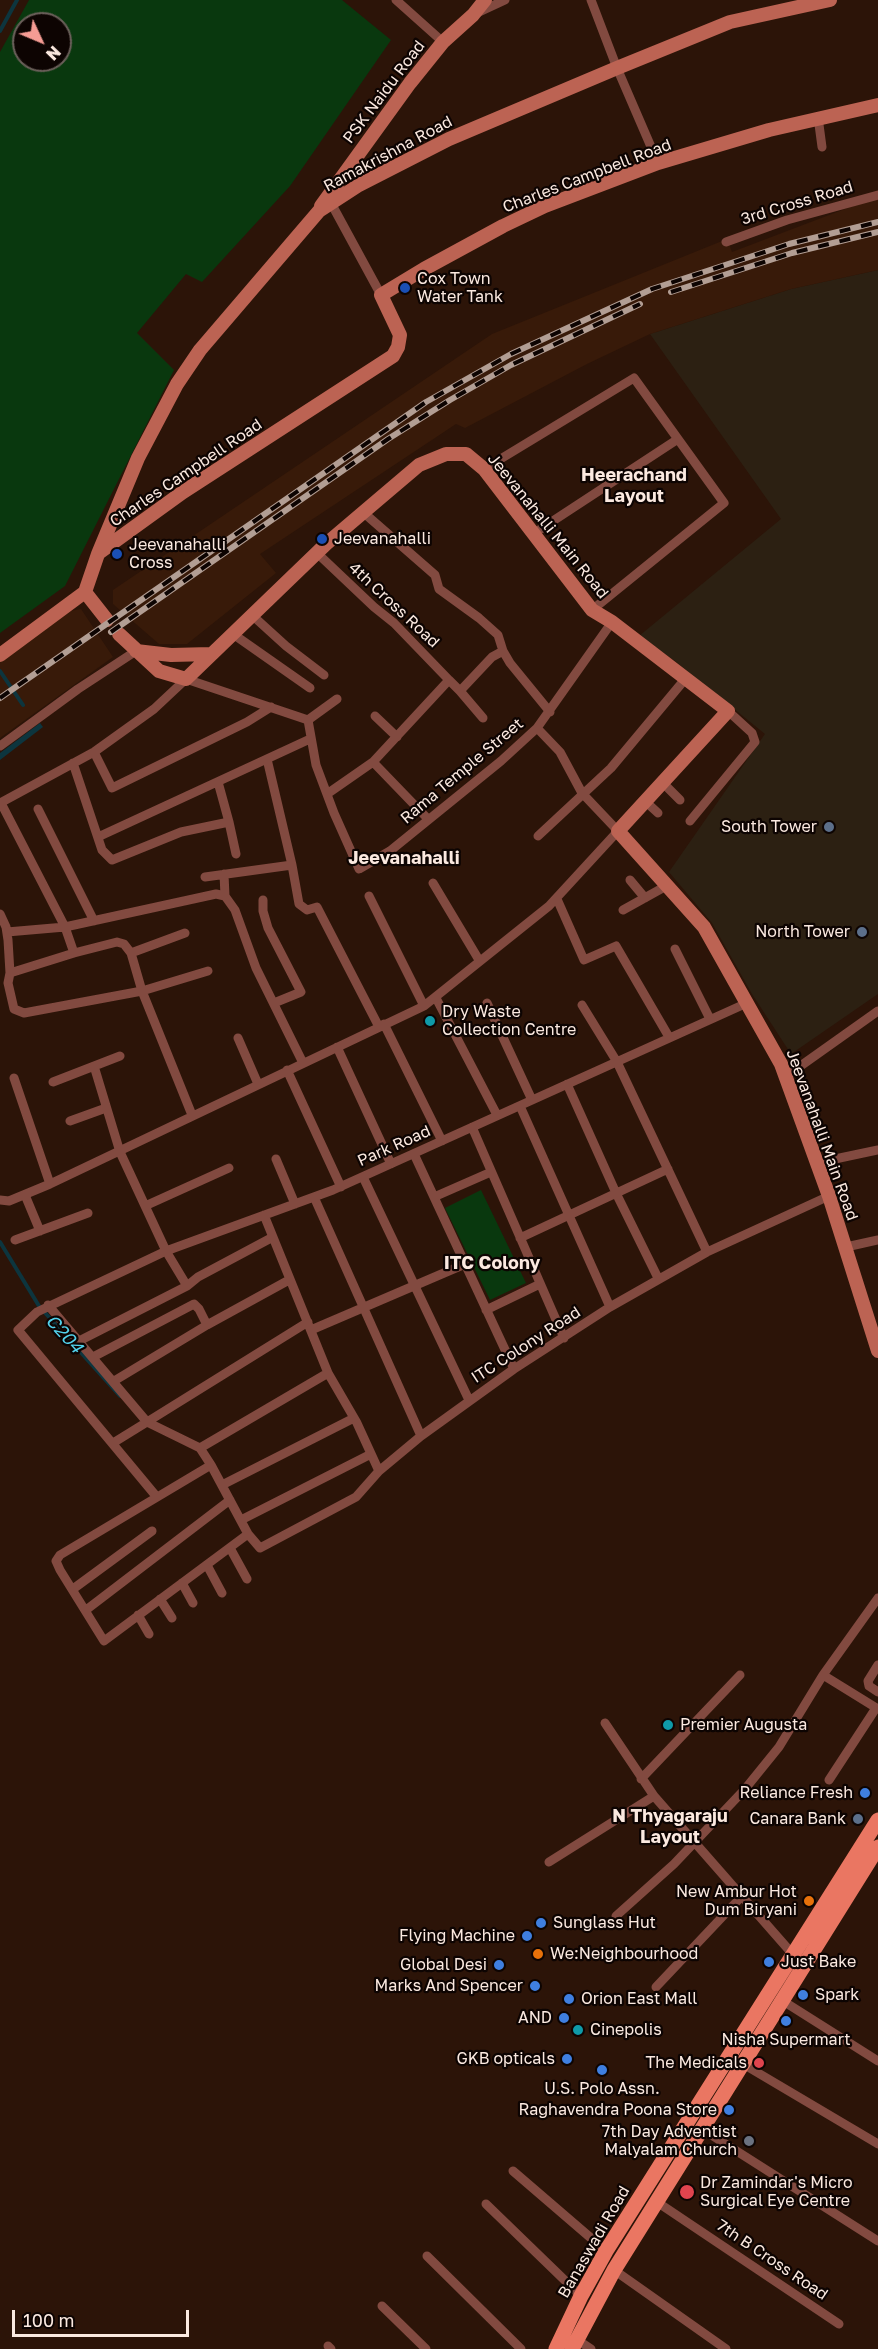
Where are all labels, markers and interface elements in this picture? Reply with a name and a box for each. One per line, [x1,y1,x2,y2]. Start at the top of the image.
north arrow [12,12,72,72]
street label: PSK Naidu Road [339,37,429,147]
text: N [42,42,65,64]
street label: Ramakrishna Road [320,112,456,196]
street label: Charles Campbell Road [500,135,674,217]
street label: 3rd Cross Road [739,177,855,229]
place label: Cox Town Water Tank [417,269,503,307]
marker: Cox Town Water Tank [398,281,412,295]
street label: Charles Campbell Road [106,415,266,531]
street label: Jeevanahalli Main Road [484,450,612,602]
district label: Heerachand Layout [581,464,687,506]
place label: Jeevanahalli [334,529,431,549]
marker: Jeevanahalli [315,532,329,546]
place label: Jeevanahalli Cross [129,535,226,573]
marker: Jeevanahalli Cross [110,547,124,561]
street label: 4th Cross Road [345,558,443,652]
street label: Rama Temple Street [397,714,527,828]
place label: South Tower [721,817,817,837]
marker: South Tower [822,820,836,834]
district label: Jeevanahalli [348,847,460,869]
place label: North Tower [755,922,850,942]
marker: North Tower [855,925,869,939]
place label: Dry Waste Collection Centre [442,1002,576,1040]
marker: Dry Waste Collection Centre [423,1014,437,1028]
street label: Jeevanahalli Main Road [782,1047,862,1223]
street label: Park Road [355,1121,433,1171]
district label: ITC Colony [444,1252,540,1274]
street label: ITC Colony Road [468,1303,584,1387]
water label: C204 [41,1310,87,1358]
place label: Premier Augusta [680,1715,807,1735]
marker: Premier Augusta [661,1718,675,1732]
place label: Reliance Fresh [740,1783,853,1803]
marker: Reliance Fresh [858,1786,872,1800]
district label: N Thyagaraju Layout [612,1805,728,1848]
place label: Canara Bank [749,1809,846,1829]
marker: Canara Bank [851,1812,865,1826]
place label: New Ambur Hot Dum Biryani [676,1882,797,1920]
marker: New Ambur Hot Dum Biryani [802,1894,816,1908]
place label: Sunglass Hut [553,1913,656,1933]
marker: Sunglass Hut [534,1916,548,1930]
place label: Flying Machine [399,1926,515,1946]
marker: Flying Machine [520,1929,534,1943]
place label: We:Neighbourhood [550,1944,698,1964]
marker: We:Neighbourhood [531,1947,545,1961]
place label: Just Bake [781,1952,856,1972]
place label: Global Desi [400,1955,487,1975]
marker: Just Bake [762,1955,776,1969]
marker: Global Desi [492,1958,506,1972]
place label: Marks And Spencer [375,1976,523,1996]
marker: Marks And Spencer [528,1979,542,1993]
place label: Spark [815,1985,859,2005]
marker: Spark [796,1988,810,2002]
place label: Orion East Mall [581,1989,697,2009]
marker: Orion East Mall [562,1992,576,2006]
place label: AND [518,2008,552,2028]
marker: AND [557,2011,571,2025]
marker: Nisha Supermart [779,2014,793,2028]
place label: Cinepolis [590,2020,662,2040]
marker: Cinepolis [571,2023,585,2037]
place label: Nisha Supermart [721,2030,851,2050]
place label: GKB opticals [456,2049,555,2069]
marker: GKB opticals [560,2052,574,2066]
place label: The Medicals [645,2053,747,2073]
marker: The Medicals [752,2056,766,2070]
marker: U.S. Polo Assn. [595,2063,609,2077]
place label: U.S. Polo Assn. [544,2079,660,2099]
place label: Raghavendra Poona Store [518,2100,717,2120]
marker: Raghavendra Poona Store [722,2103,736,2117]
place label: 7th Day Adventist Malyalam Church [602,2122,737,2160]
marker: 7th Day Adventist Malyalam Church [742,2134,756,2148]
place label: Dr Zamindar's Micro Surgical Eye Centre [700,2173,853,2211]
street label: Banaswadi Road [554,2183,634,2301]
marker: Dr Zamindar's Micro Surgical Eye Centre [678,2183,696,2201]
street label: 7th B Cross Road [713,2216,831,2304]
scale bar [15,2298,192,2336]
text: 100 m [23,2309,74,2331]

